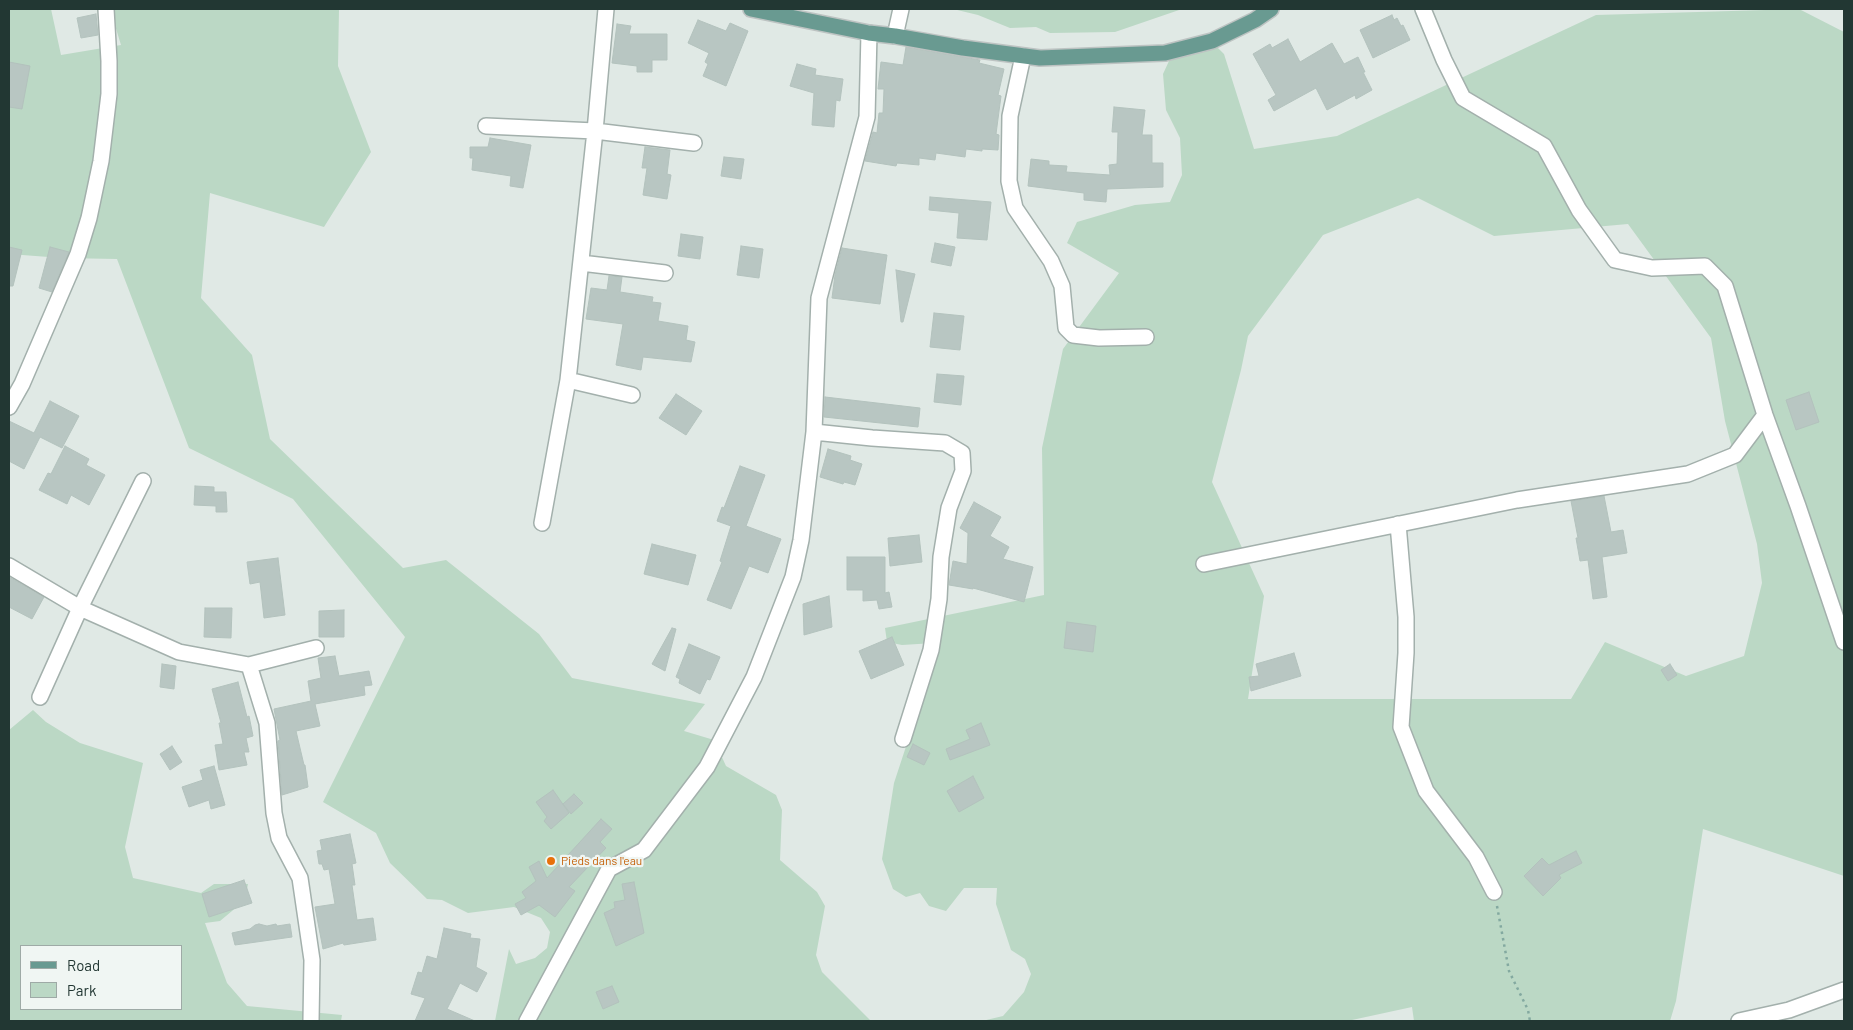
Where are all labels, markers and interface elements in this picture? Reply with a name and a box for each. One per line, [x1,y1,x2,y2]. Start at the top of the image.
place label: Pieds dans l'eau [561,854,642,868]
marker: Pieds dans l'eau [545,855,557,867]
legend [20,945,182,1010]
text: Road [67,956,100,974]
text: Park [67,981,96,999]

